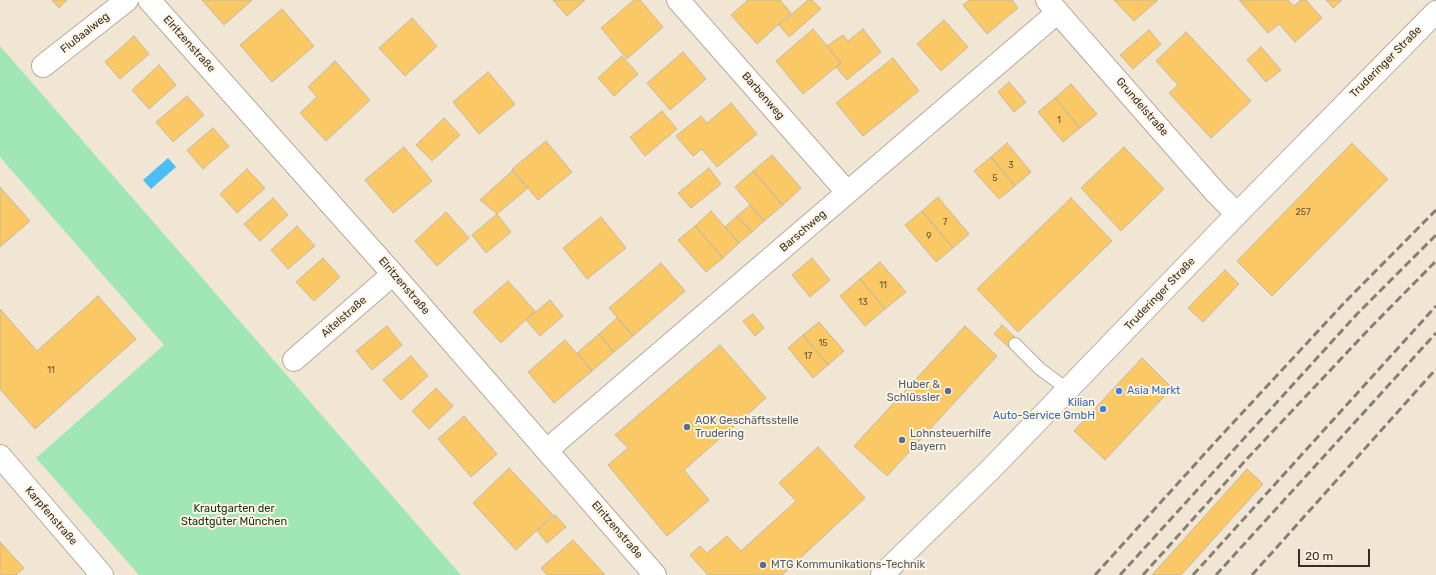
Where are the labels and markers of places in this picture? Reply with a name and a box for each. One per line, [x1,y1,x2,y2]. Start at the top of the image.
place label: Huber & Schlüssler [887,378,940,404]
place label: Asia Markt [1127,384,1180,398]
marker: Huber & Schlüssler [943,386,953,396]
marker: Asia Markt [1114,386,1124,396]
place label: Kilian Auto-Service GmbH [993,396,1095,422]
marker: Kilian Auto-Service GmbH [1098,404,1108,414]
place label: AOK Geschäftsstelle Trudering [695,414,799,440]
marker: AOK Geschäftsstelle Trudering [682,422,692,432]
place label: Lohnsteuerhilfe Bayern [910,427,991,453]
marker: Lohnsteuerhilfe Bayern [897,435,907,445]
place label: MTG Kommunikations-Technik [771,558,925,572]
marker: MTG Kommunikations-Technik [758,560,768,570]

